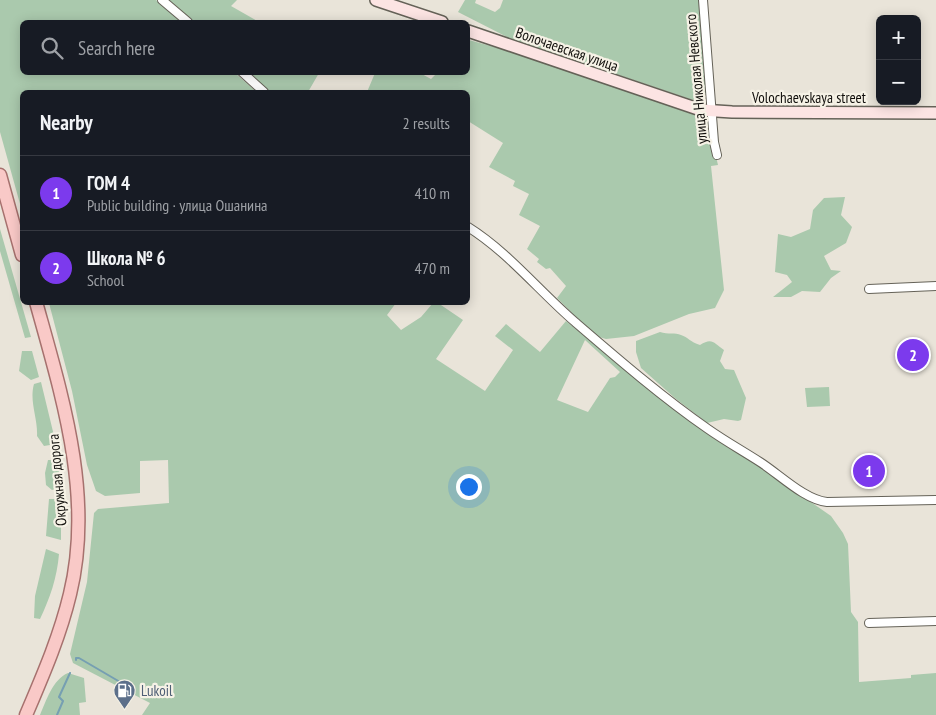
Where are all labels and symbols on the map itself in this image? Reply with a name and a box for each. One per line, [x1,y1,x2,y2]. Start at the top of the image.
street label: улица Николая Невского [681,13,711,145]
street label: Волочаевская улица [513,23,621,75]
street label: Volochaevskaya street [751,88,866,107]
pin: 2 [897,336,929,374]
street label: Окружная дорога [44,433,70,527]
pin: 1 [853,452,885,490]
your location [456,474,482,500]
fuel station icon: Lukoil [113,678,137,709]
place label: Lukoil [141,681,173,700]

